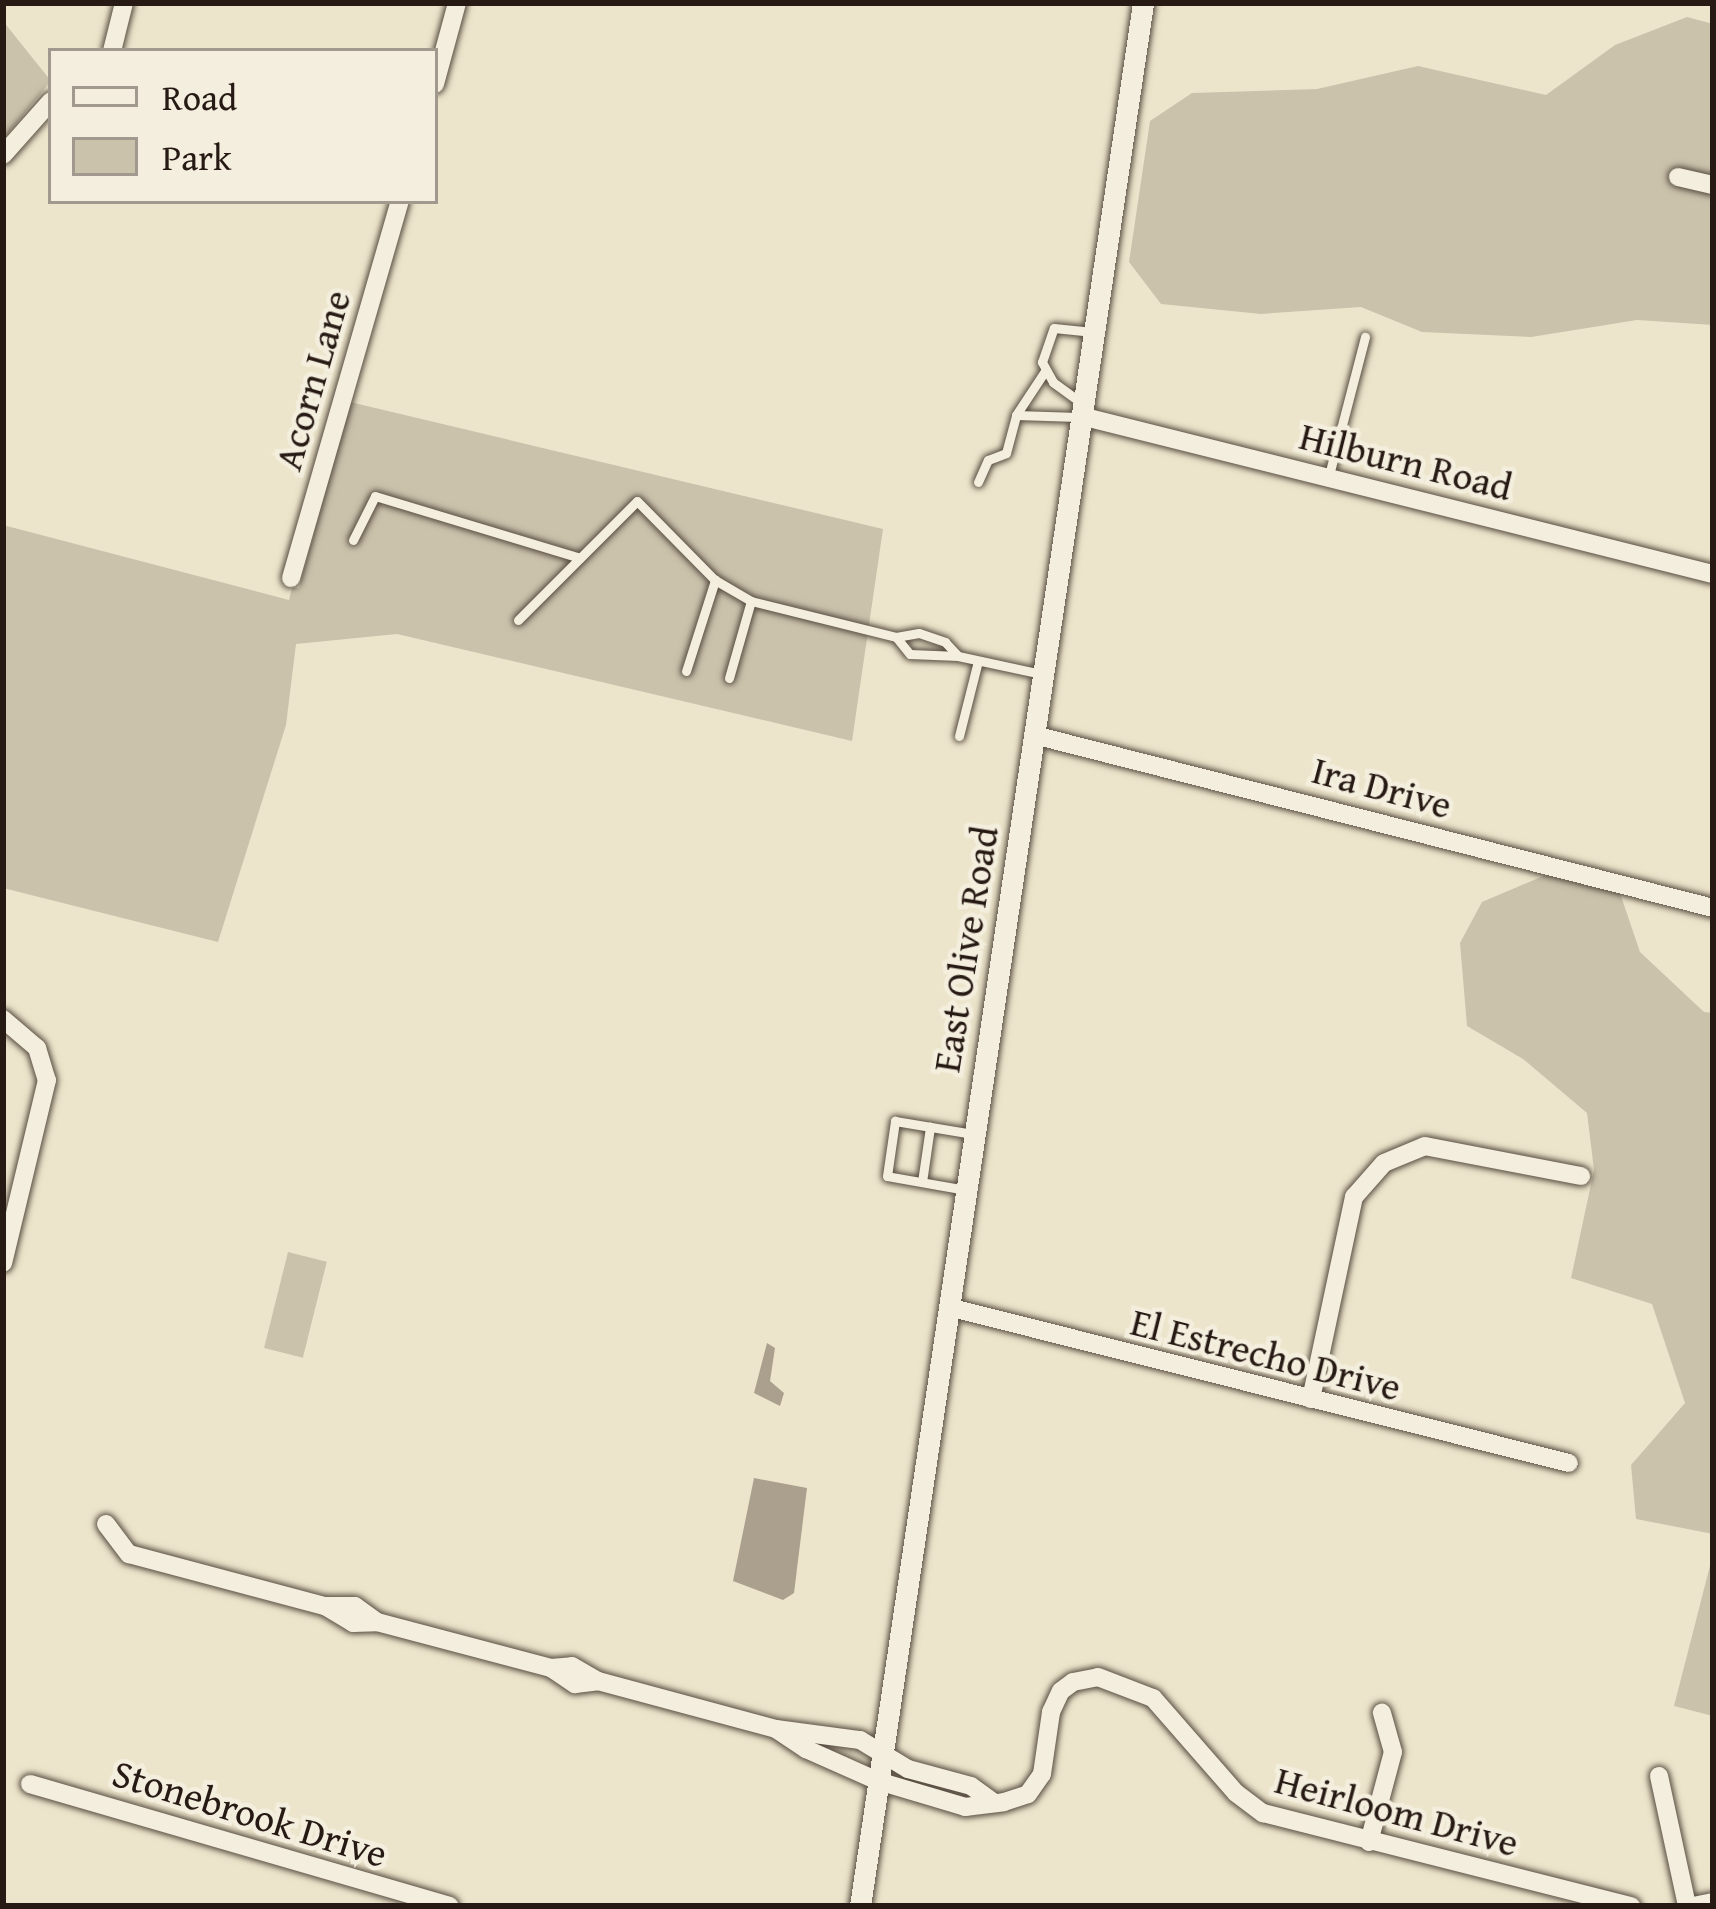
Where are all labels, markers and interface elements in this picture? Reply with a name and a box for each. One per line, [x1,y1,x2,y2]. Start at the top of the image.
legend [48,48,438,204]
text: Road [162,70,237,123]
text: Park [162,130,232,183]
street label: Acorn Lane [264,285,360,475]
street label: Hilburn Road [1295,412,1517,510]
street label: Ira Drive [1307,746,1457,828]
street label: East Olive Road [922,823,1008,1075]
street label: El Estrecho Drive [1126,1298,1406,1410]
street label: Stonebrook Drive [107,1749,393,1877]
street label: Heirloom Drive [1270,1756,1524,1866]

